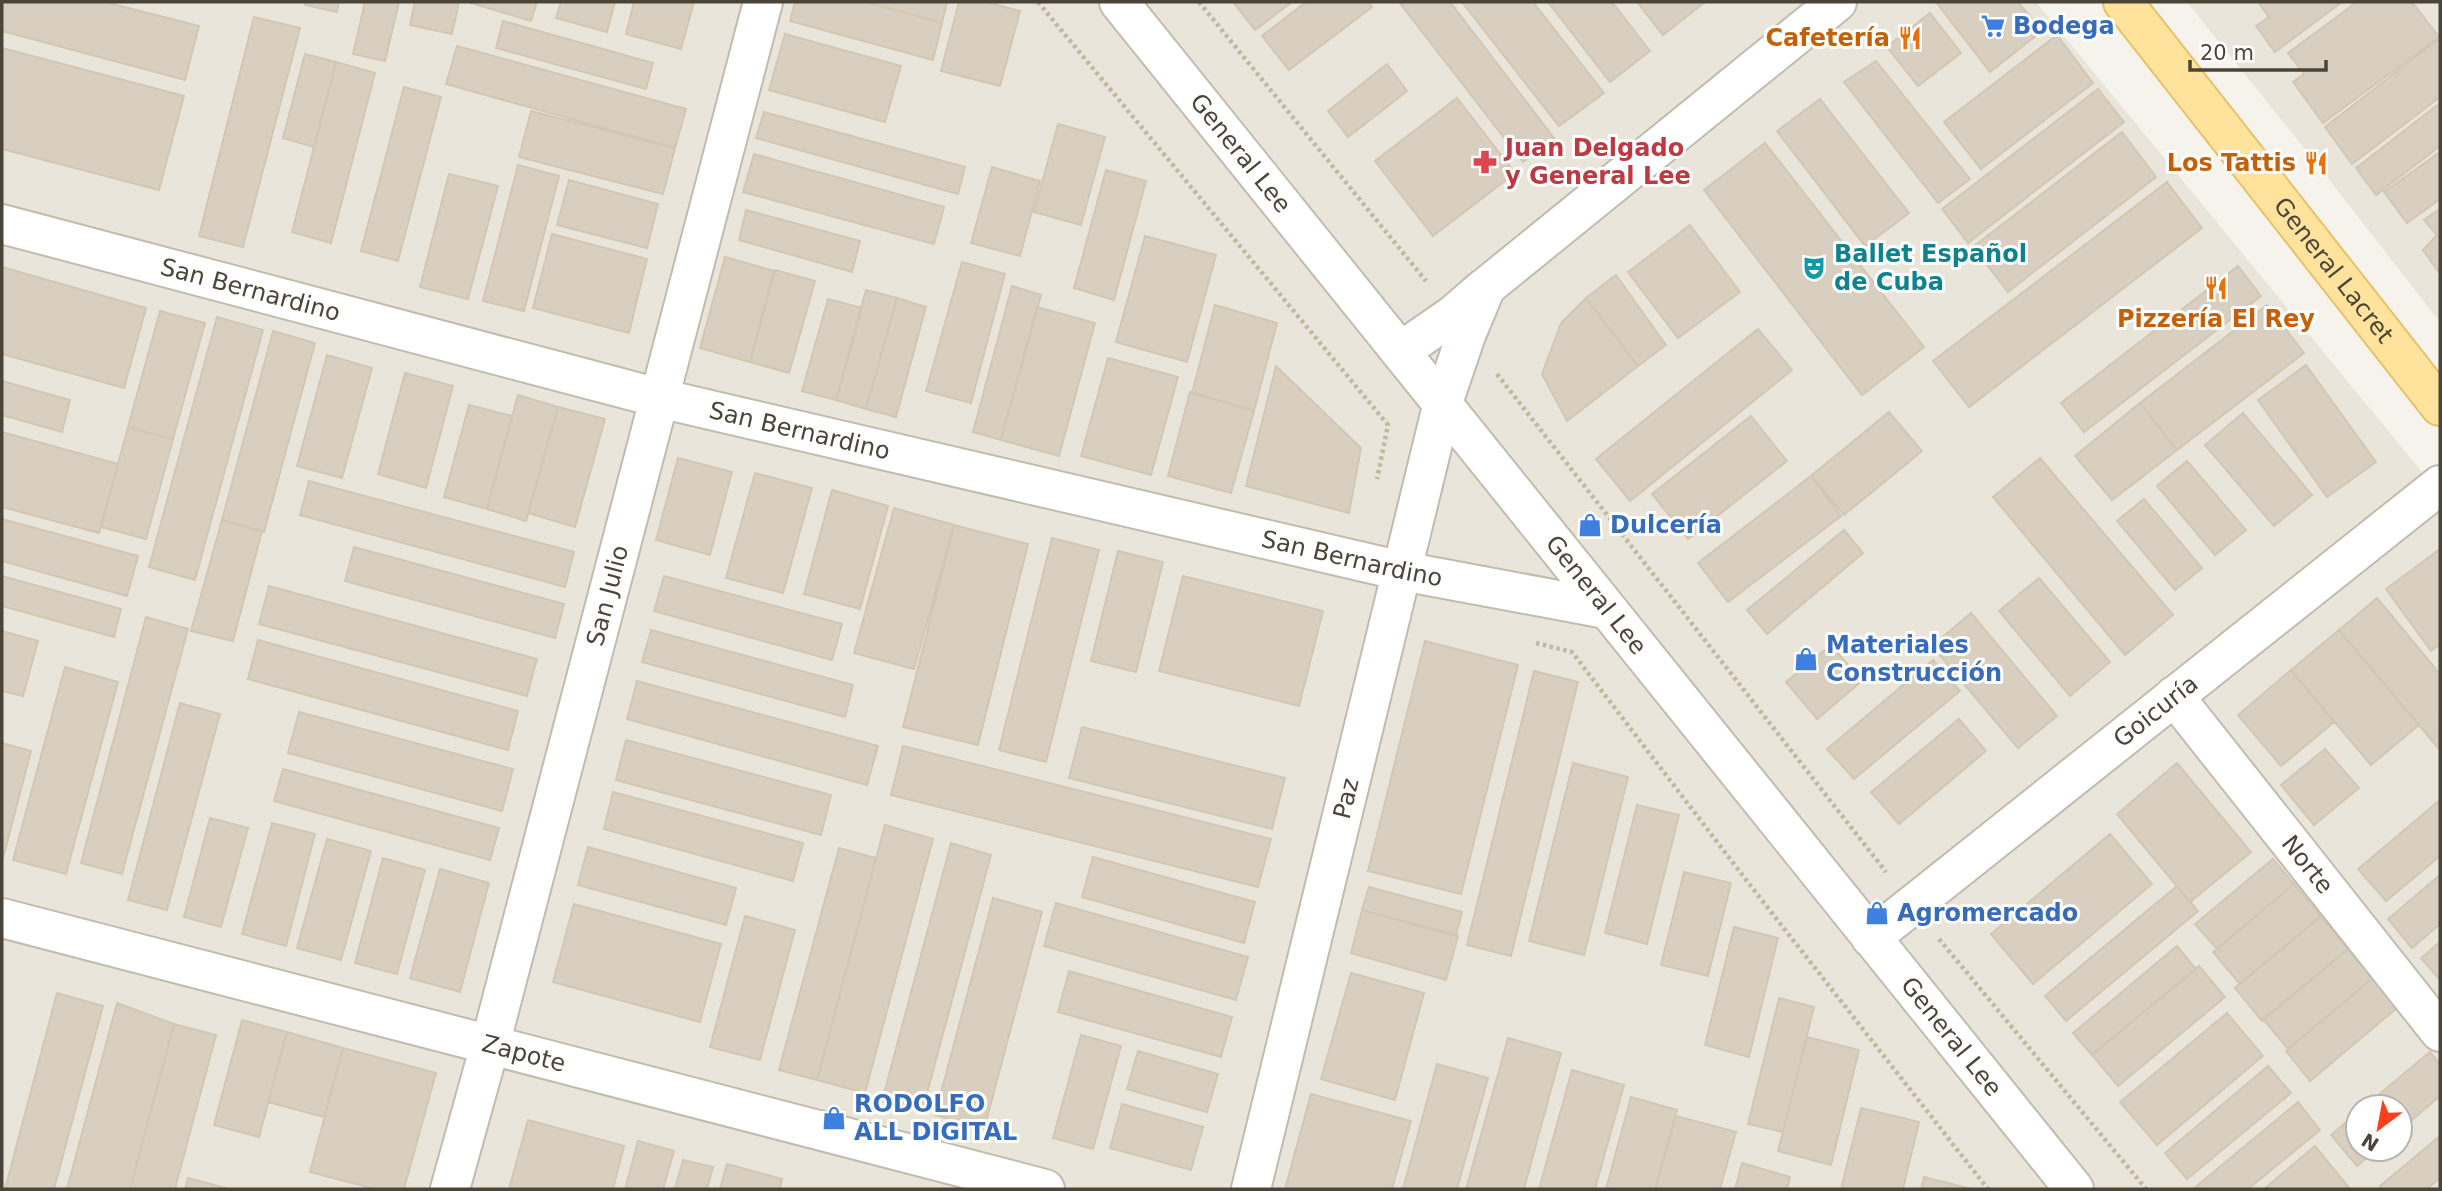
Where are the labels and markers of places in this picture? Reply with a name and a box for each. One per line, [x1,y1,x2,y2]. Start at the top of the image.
supermarket icon: Bodega [1979,12,2007,40]
place label: Bodega [2013,12,2115,40]
place label: Cafetería [1765,24,1890,52]
restaurant icon: Cafetería [1896,24,1924,52]
place label: Juan Delgado y General Lee [1503,134,1691,190]
pharmacy icon: Juan Delgado y General Lee [1471,148,1499,176]
place label: Los Tattis [2167,149,2296,177]
restaurant icon: Los Tattis [2302,149,2330,177]
place label: Ballet Español de Cuba [1834,240,2027,296]
theatre icon: Ballet Español de Cuba [1800,254,1828,282]
restaurant icon: Pizzería El Rey [2202,274,2230,302]
place label: Pizzería El Rey [2117,305,2315,333]
shop icon: Dulcería [1576,511,1604,539]
place label: Dulcería [1610,511,1722,539]
place label: Materiales Construcción [1826,631,2002,687]
shop icon: Materiales Construcción [1792,645,1820,673]
shop icon: Agromercado [1863,899,1891,927]
place label: Agromercado [1897,899,2078,927]
place label: RODOLFO ALL DIGITAL [854,1090,1017,1146]
shop icon: RODOLFO ALL DIGITAL [820,1104,848,1132]

